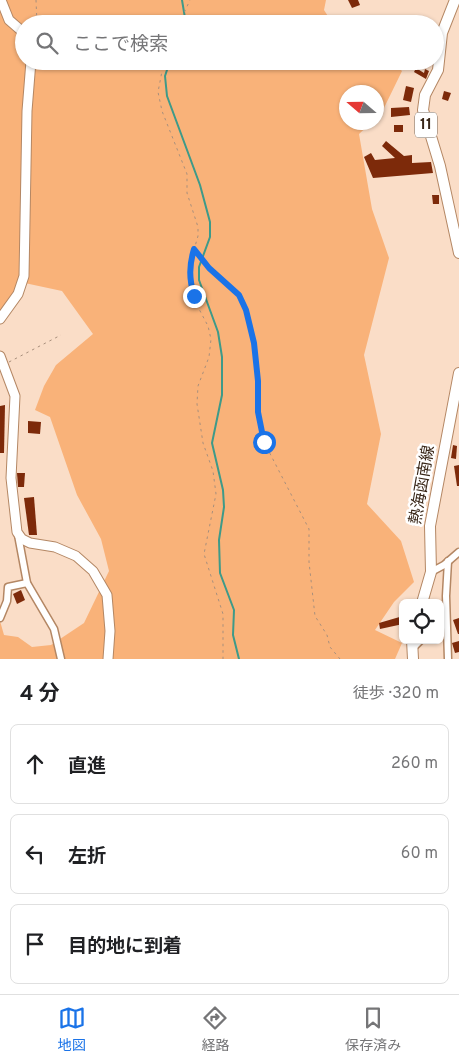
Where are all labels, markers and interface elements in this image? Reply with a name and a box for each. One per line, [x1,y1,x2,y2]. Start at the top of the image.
search box [15,15,444,70]
icon: search [33,29,61,57]
text: ここで検索 [73,33,168,57]
north arrow [339,85,384,130]
road number: 11 [415,112,437,138]
route end [183,285,206,308]
route start [253,431,276,454]
street label: 熱海函南線 [406,444,440,526]
map controls [399,599,444,644]
button: locate [399,599,444,644]
text: 4 分 [20,681,60,708]
text: 徒歩 · 320 m [353,684,439,704]
icon: ahead [21,750,49,778]
text: 260 m [391,754,438,774]
text: 直進 [68,755,106,779]
icon: left [21,840,49,868]
text: 60 m [401,844,438,864]
text: 左折 [68,845,106,869]
icon: arrive [21,930,49,958]
text: 目的地に到着 [68,935,182,959]
tab: 地図 [58,1004,86,1055]
tab: 経路 [201,1004,229,1055]
tab: 保存済み [345,1004,401,1055]

